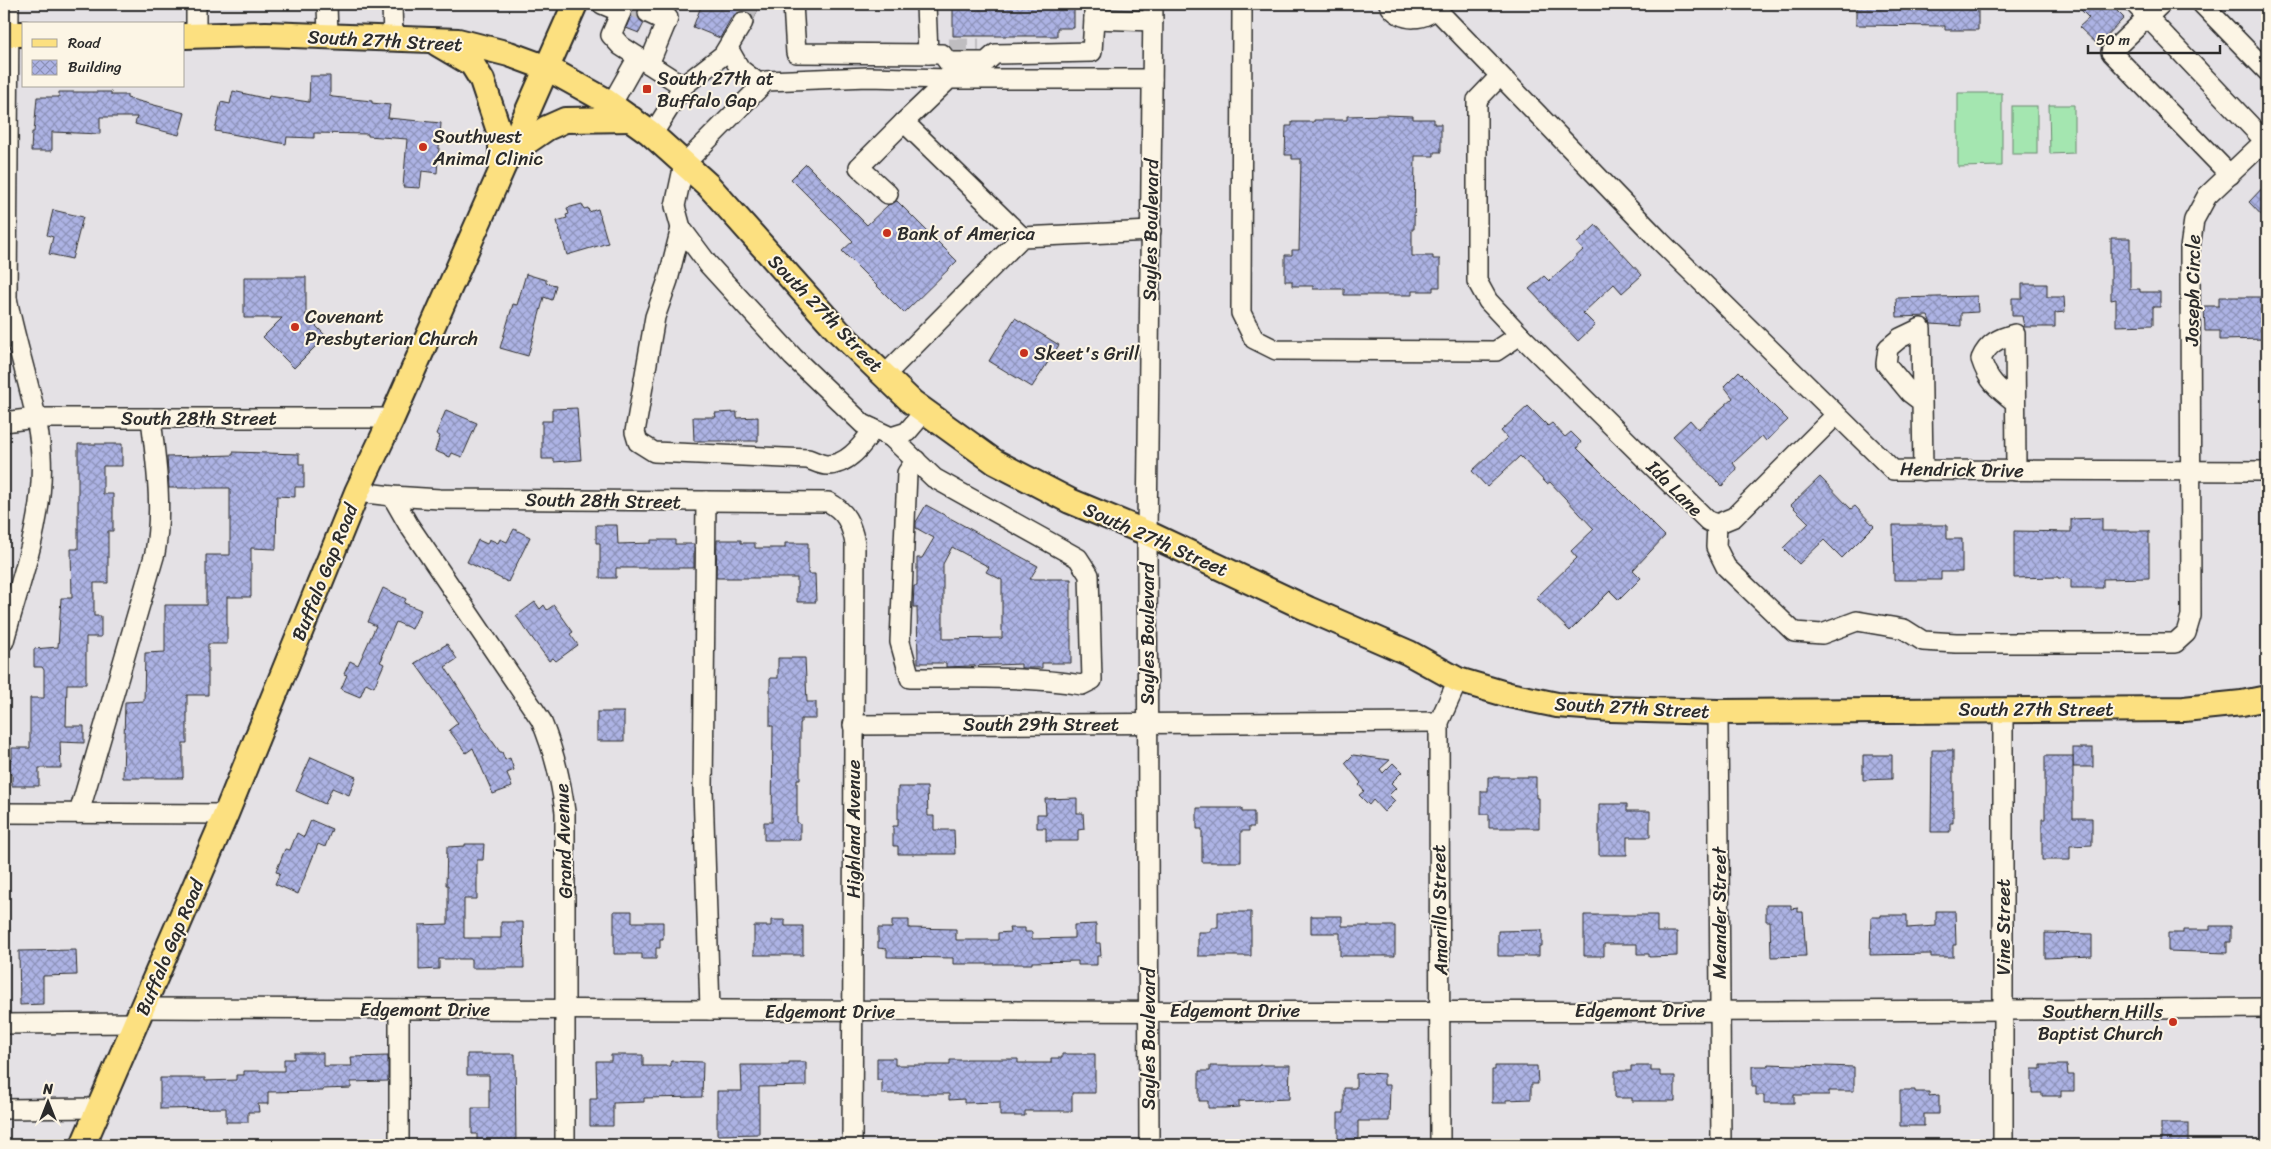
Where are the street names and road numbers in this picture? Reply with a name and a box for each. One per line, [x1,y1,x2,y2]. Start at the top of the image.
street label: South 27th Street [307,20,463,61]
street label: Sayles Boulevard [1133,157,1168,301]
street label: Joseph Circle [2175,234,2210,347]
street label: South 27th Street [760,246,891,381]
street label: South 28th Street [121,402,277,435]
street label: Ida Lane [1638,451,1711,525]
street label: Hendrick Drive [1900,452,2025,487]
street label: South 28th Street [525,483,681,518]
street label: South 27th Street [1078,493,1233,586]
street label: Buffalo Gap Road [282,497,368,646]
street label: Sayles Boulevard [1131,561,1164,705]
street label: South 27th Street [1554,687,1710,728]
street label: South 27th Street [1958,693,2114,726]
street label: South 29th Street [963,708,1119,741]
street label: Highland Avenue [837,759,870,899]
street label: Grand Avenue [545,782,582,899]
street label: Amarillo Street [1422,844,1457,977]
street label: Meander Street [1703,846,1736,979]
street label: Buffalo Gap Road [126,872,214,1021]
street label: Vine Street [1987,879,2020,975]
street label: Sayles Boulevard [1132,966,1165,1110]
street label: Edgemont Drive [360,993,491,1026]
street label: Edgemont Drive [1170,994,1301,1027]
street label: Edgemont Drive [1575,994,1706,1027]
street label: Edgemont Drive [765,995,896,1028]

